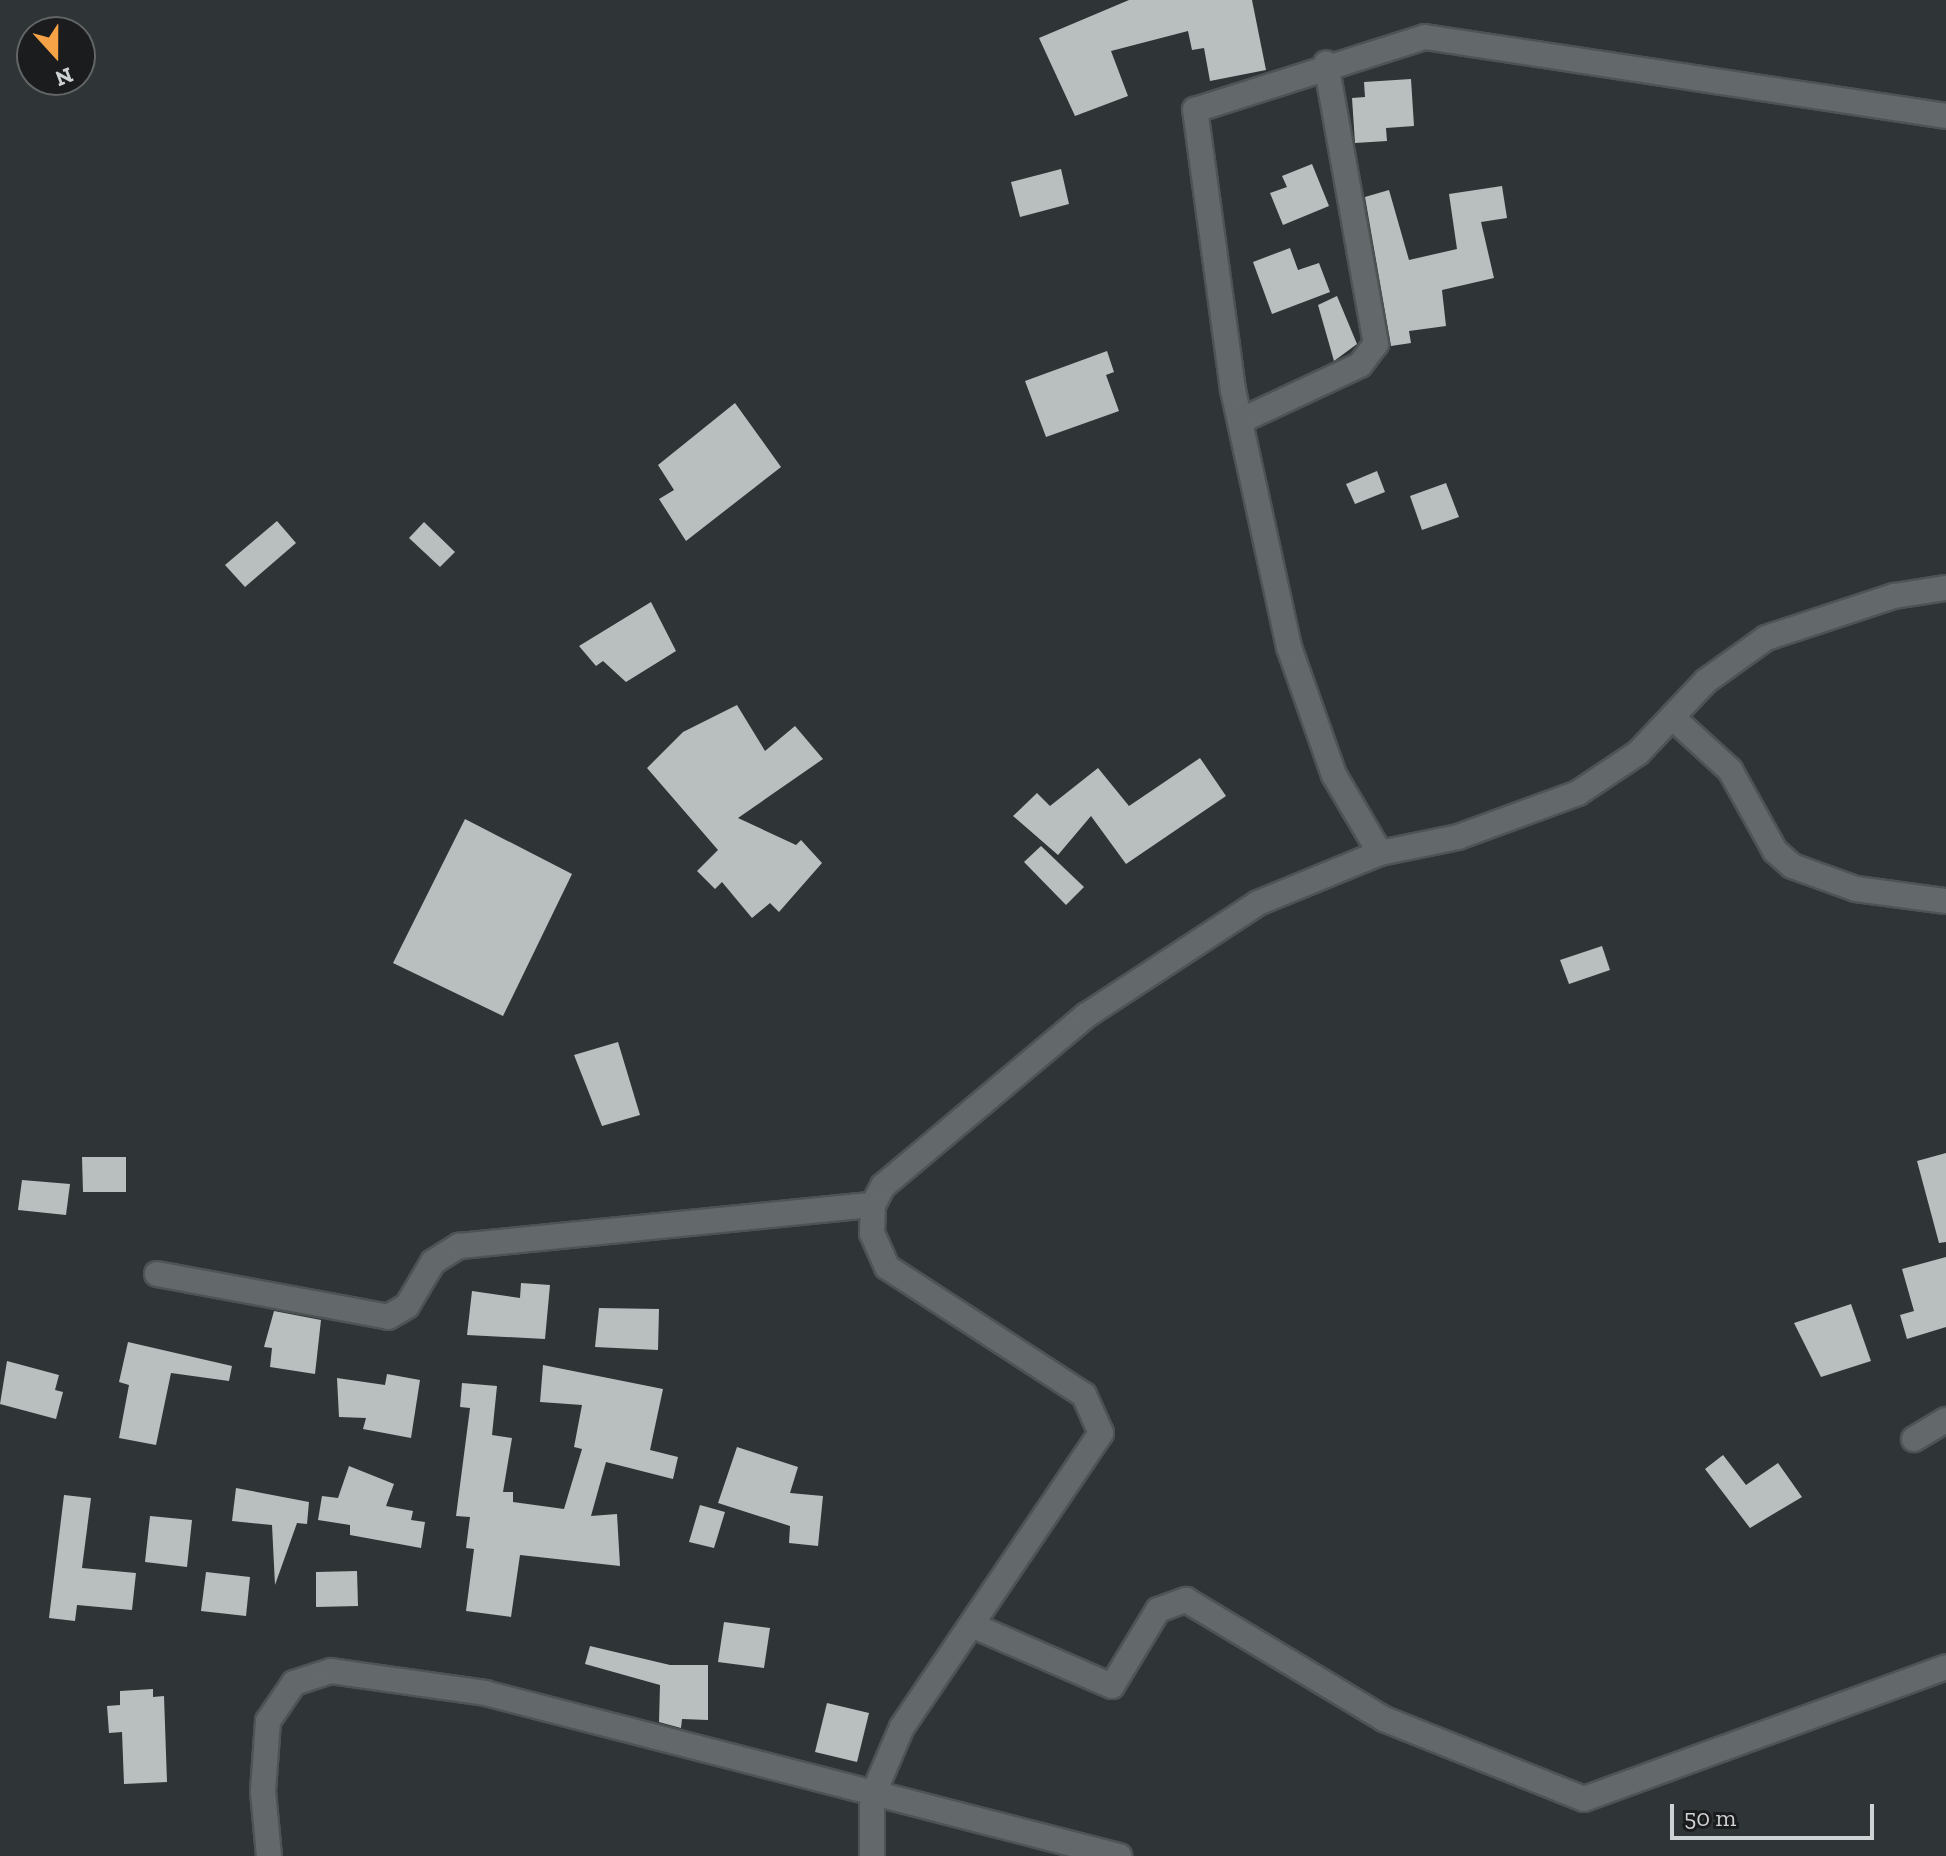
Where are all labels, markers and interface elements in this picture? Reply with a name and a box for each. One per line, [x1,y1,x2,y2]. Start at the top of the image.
north arrow [16,16,96,96]
text: N [51,61,77,93]
scale bar [1674,1788,1878,1838]
text: 50 m [1684,1803,1736,1832]

